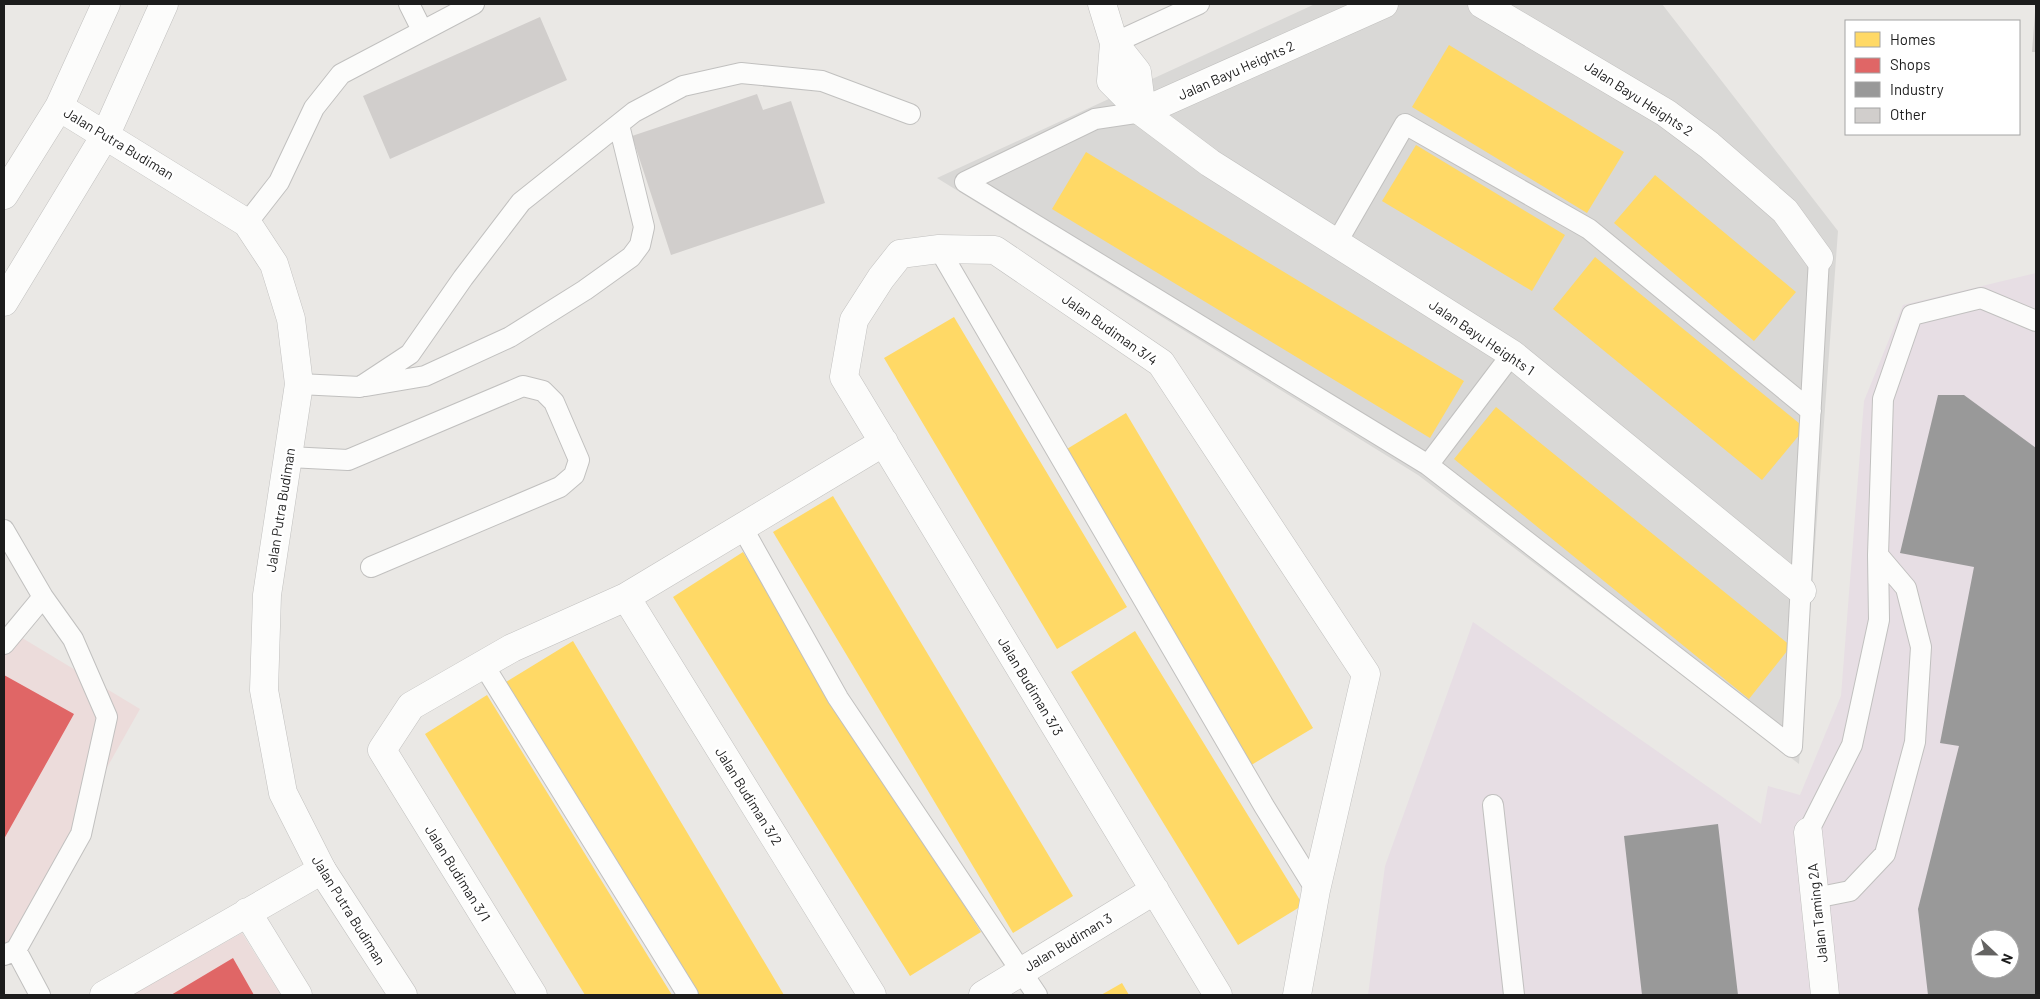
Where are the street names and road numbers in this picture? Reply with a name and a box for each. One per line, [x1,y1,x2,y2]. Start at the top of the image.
street label: Jalan Bayu Heights 2 [1175,37,1297,103]
street label: Jalan Bayu Heights 2 [1582,57,1696,139]
street label: Jalan Putra Budiman [61,103,177,183]
street label: Jalan Budiman 3/4 [1059,290,1161,368]
street label: Jalan Bayu Heights 1 [1426,295,1538,379]
street label: Jalan Putra Budiman [262,447,298,573]
street label: Jalan Budiman 3/3 [995,633,1067,739]
street label: Jalan Budiman 3/2 [712,744,786,848]
street label: Jalan Budiman 3/1 [422,822,494,924]
street label: Jalan Putra Budiman [309,852,389,968]
street label: Jalan Taming 2A [1803,862,1831,964]
street label: Jalan Budiman 3 [1021,909,1115,975]

